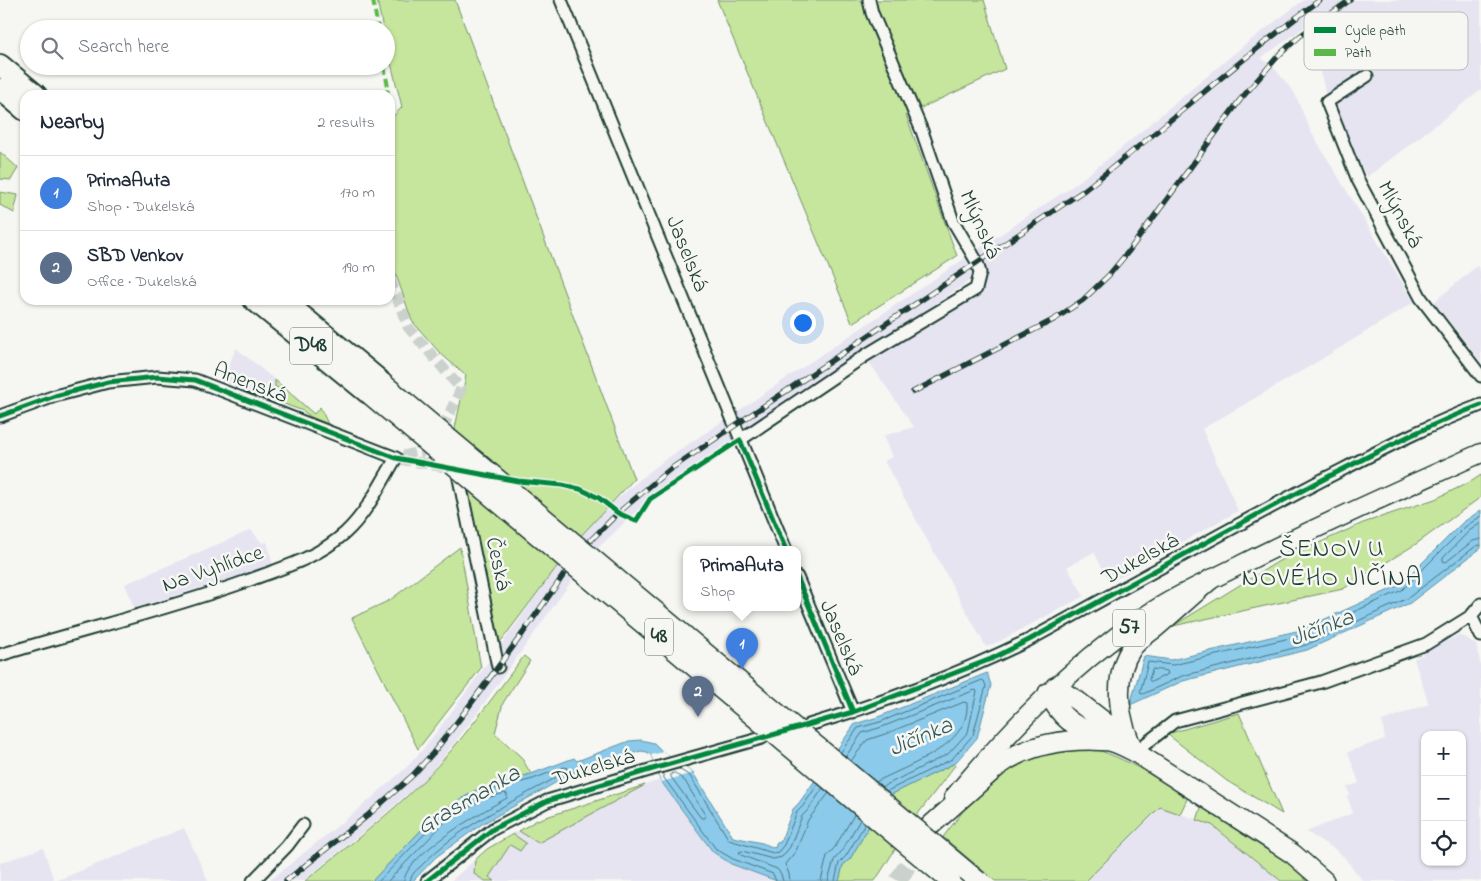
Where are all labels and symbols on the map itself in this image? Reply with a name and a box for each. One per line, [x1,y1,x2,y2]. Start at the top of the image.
legend [1304,12,1468,70]
text: Cycle path [1345,21,1406,43]
text: Path [1345,43,1371,64]
street label: Mlýnská [1367,176,1430,255]
street label: Mlýnská [949,186,1008,265]
street label: Jaselská [656,211,716,297]
your location [790,310,816,336]
road number: D48 [290,328,332,364]
street label: Anenská [208,355,292,413]
street label: Dukelská [1096,526,1185,595]
district label: ŠENOV U NOVÉHO JIČÍNA [1242,532,1422,597]
street label: Česká [476,534,518,594]
street label: Na Vyhlídce [158,538,268,603]
street label: Jaselská [810,595,870,681]
water label: Jičínka [1285,600,1360,657]
road number: 57 [1113,610,1145,646]
road number: 48 [645,618,673,656]
pin: 1 [726,628,758,669]
pin: 2 [682,676,714,717]
water label: Jičínka [884,709,959,767]
street label: Dukelská [548,741,639,797]
water label: Grasmanka [411,757,528,845]

